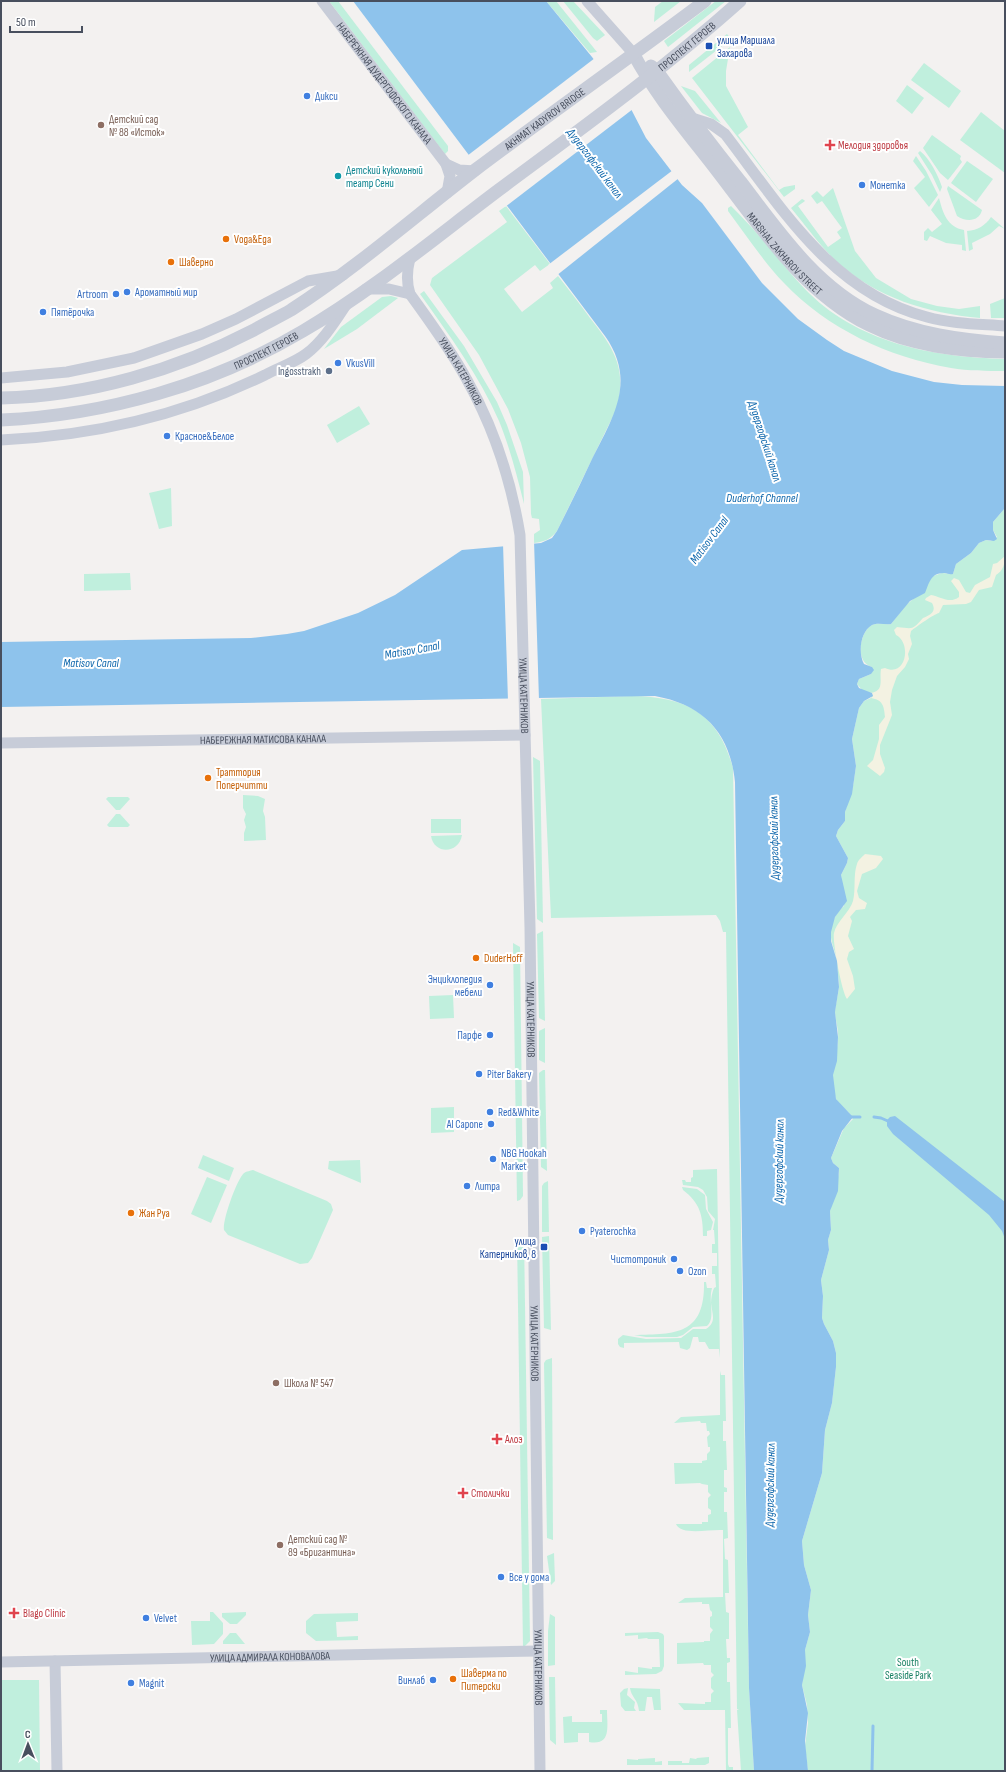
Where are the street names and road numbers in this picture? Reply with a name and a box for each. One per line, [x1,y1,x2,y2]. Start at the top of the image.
street label: ПРОСПЕКТ ГЕРОЕВ [656,19,719,74]
street label: НАБЕРЕЖНАЯ ДУДЕРГОФСКОГО КАНАЛА [334,20,435,147]
street label: AKHMAT KADYROV BRIDGE [501,85,588,153]
street label: MARSHAL ZAKHAROV STREET [744,210,825,298]
street label: ПРОСПЕКТ ГЕРОЕВ [232,329,301,372]
street label: УЛИЦА КАТЕРНИКОВ [436,335,485,407]
street label: УЛИЦА КАТЕРНИКОВ [516,657,531,734]
street label: НАБЕРЕЖНАЯ МАТИСОВА КАНАЛА [200,732,326,747]
street label: УЛИЦА КАТЕРНИКОВ [524,981,538,1058]
street label: УЛИЦА КАТЕРНИКОВ [527,1305,541,1382]
street label: УЛИЦА КАТЕРНИКОВ [531,1629,545,1706]
street label: УЛИЦА АДМИРАЛА КОНОВАЛОВА [210,1649,330,1665]

